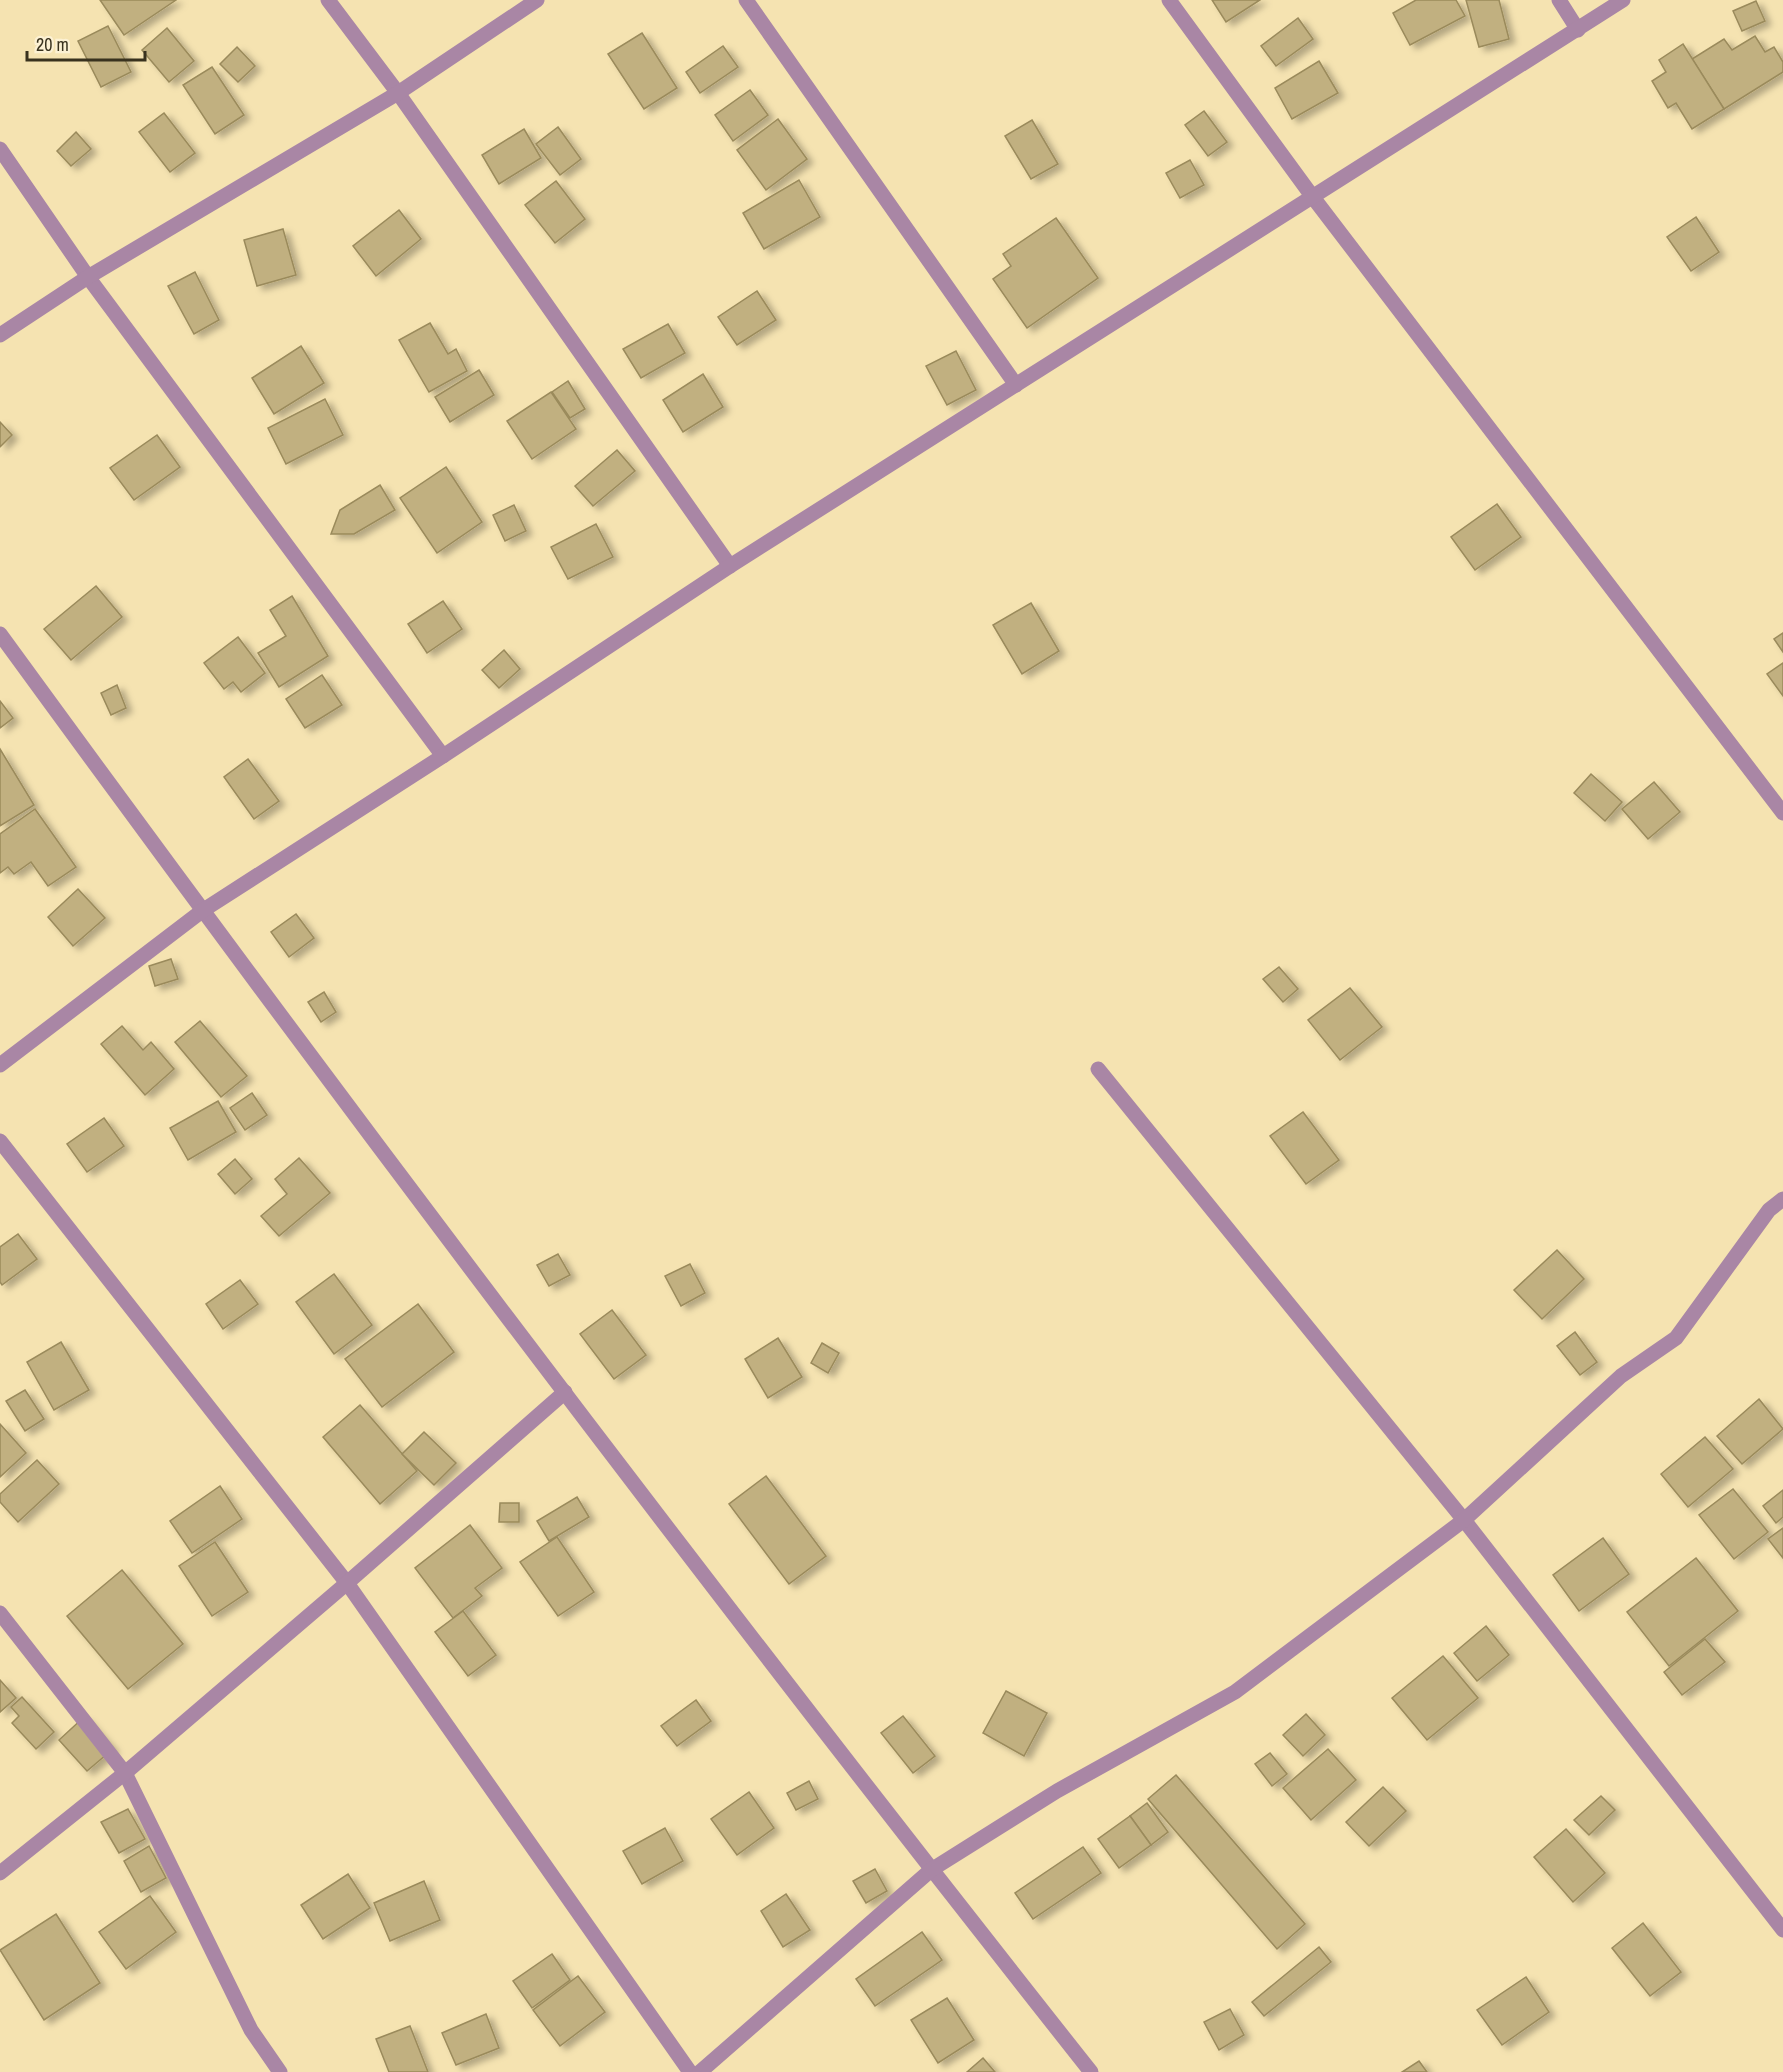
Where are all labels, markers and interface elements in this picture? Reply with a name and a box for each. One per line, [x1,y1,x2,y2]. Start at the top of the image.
scale bar [27,24,146,62]
text: 20 m [36,32,69,57]

